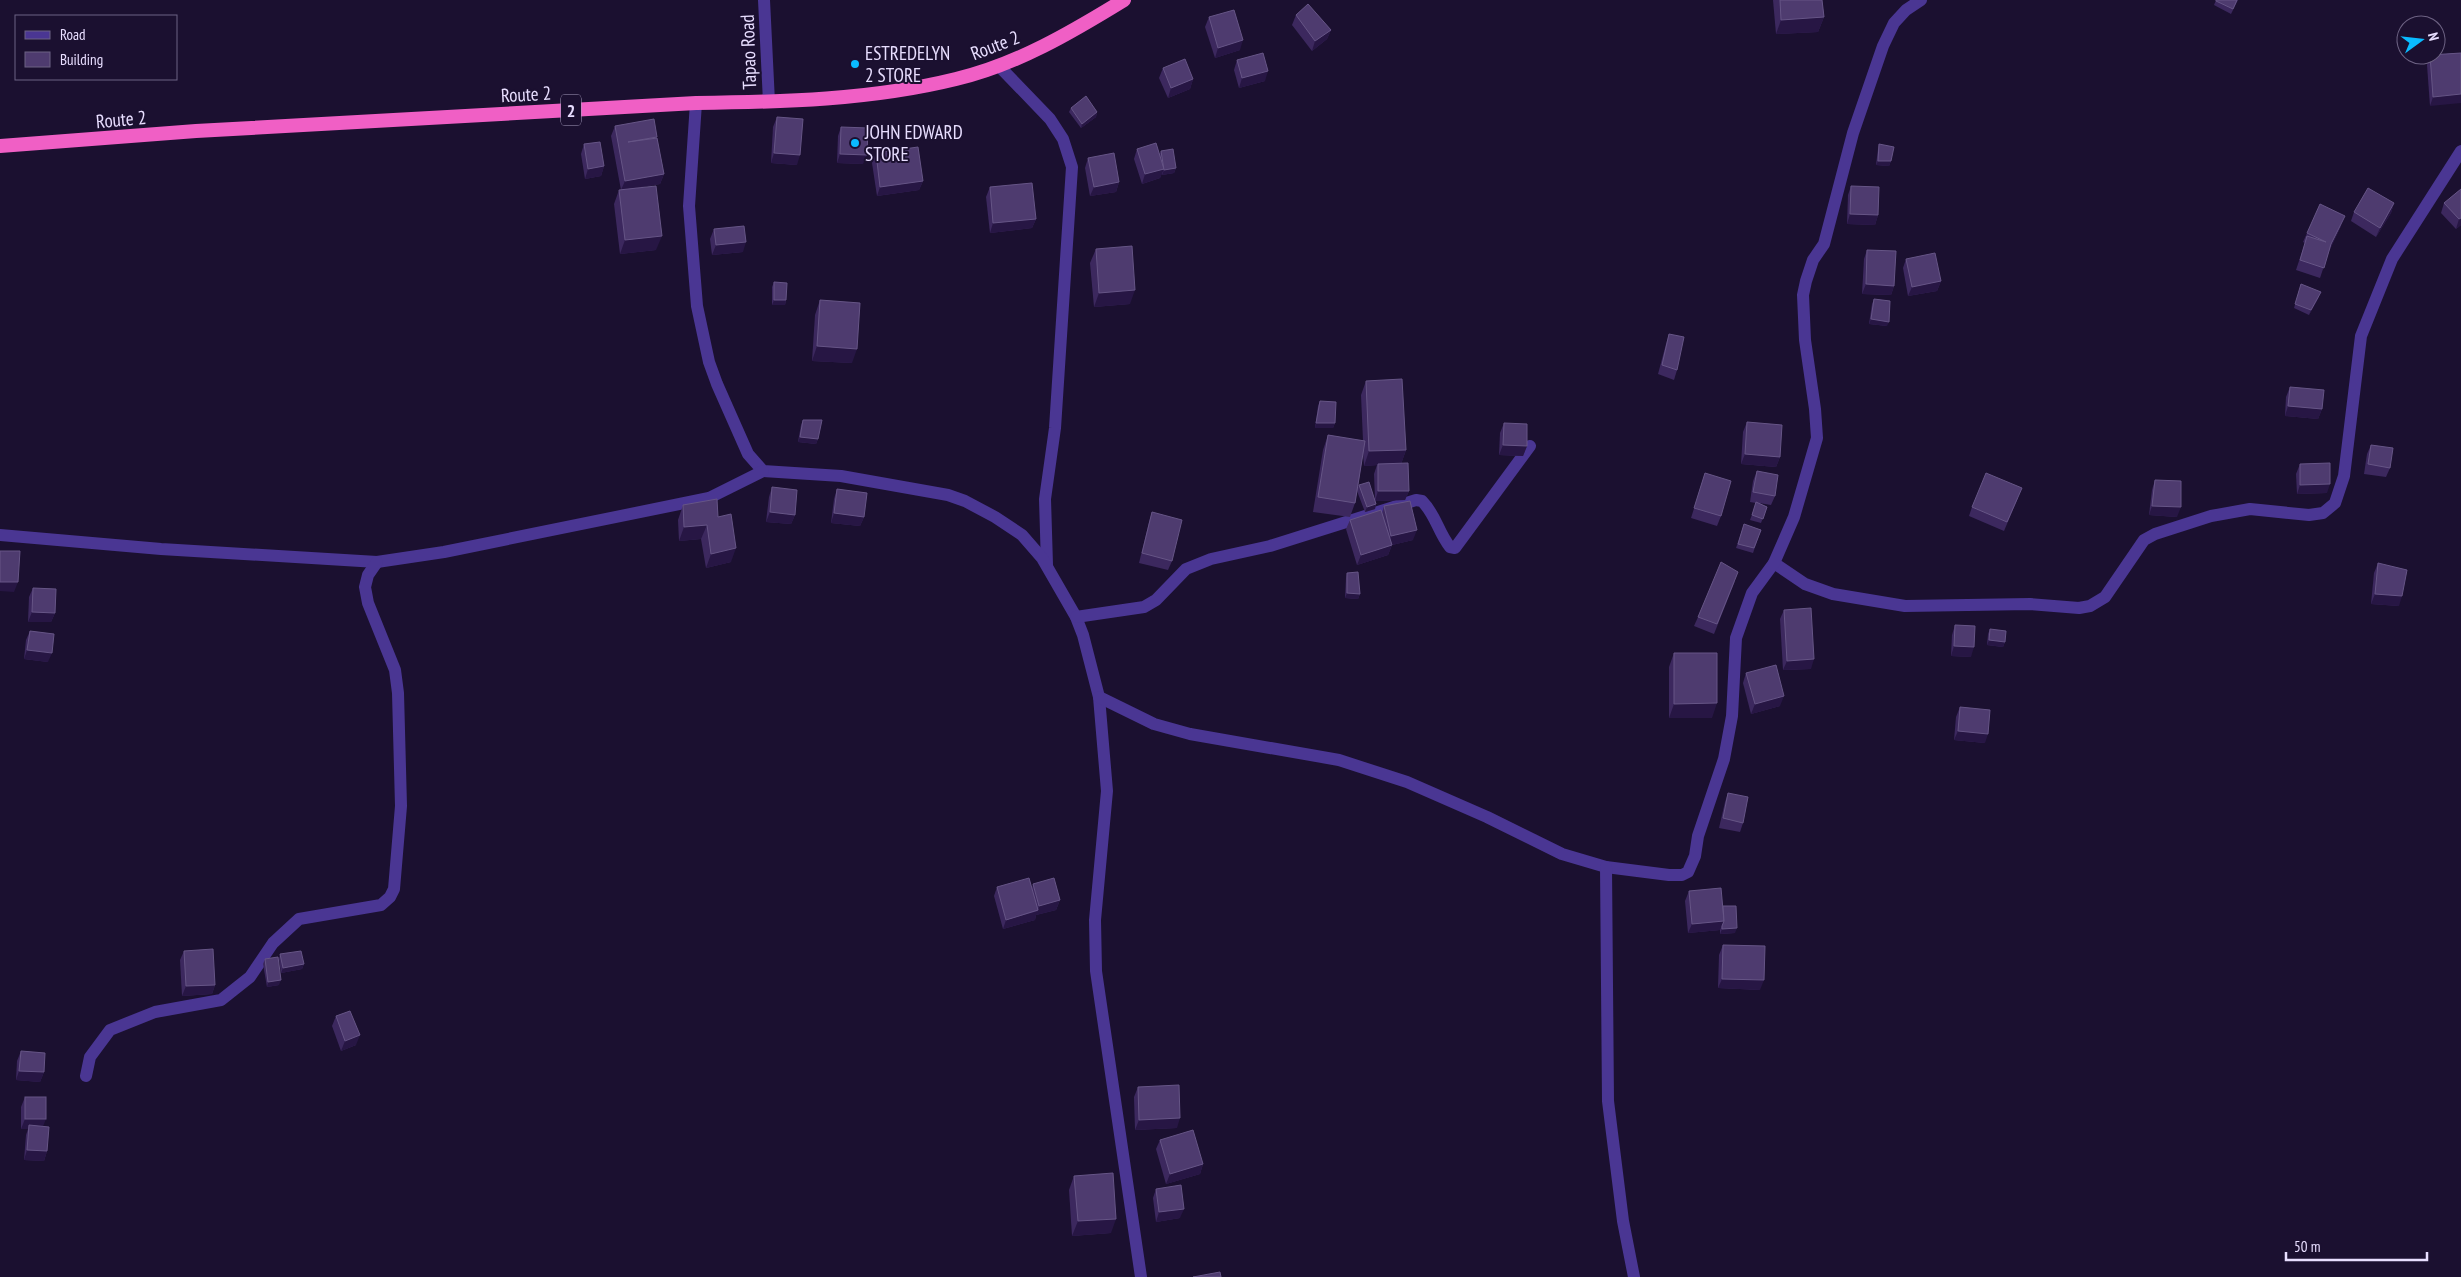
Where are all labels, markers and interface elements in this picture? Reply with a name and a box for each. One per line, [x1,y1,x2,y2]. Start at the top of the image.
street label: Tapao Road [735,14,761,90]
legend [15,15,178,80]
north arrow [2396,15,2446,65]
text: Road [60,25,86,44]
street label: Route 2 [967,25,1023,65]
text: N [2424,31,2443,43]
place label: ESTREDELYN 2 STORE [865,41,950,87]
text: Building [60,50,103,69]
marker: ESTREDELYN 2 STORE [849,58,861,70]
street label: Route 2 [500,81,552,107]
road number: 2 [561,94,581,126]
street label: Route 2 [95,105,147,133]
place label: JOHN EDWARD STORE [864,120,963,166]
marker: JOHN EDWARD STORE [849,137,861,149]
scale bar [2286,1230,2427,1262]
text: 50 m [2294,1237,2320,1256]

